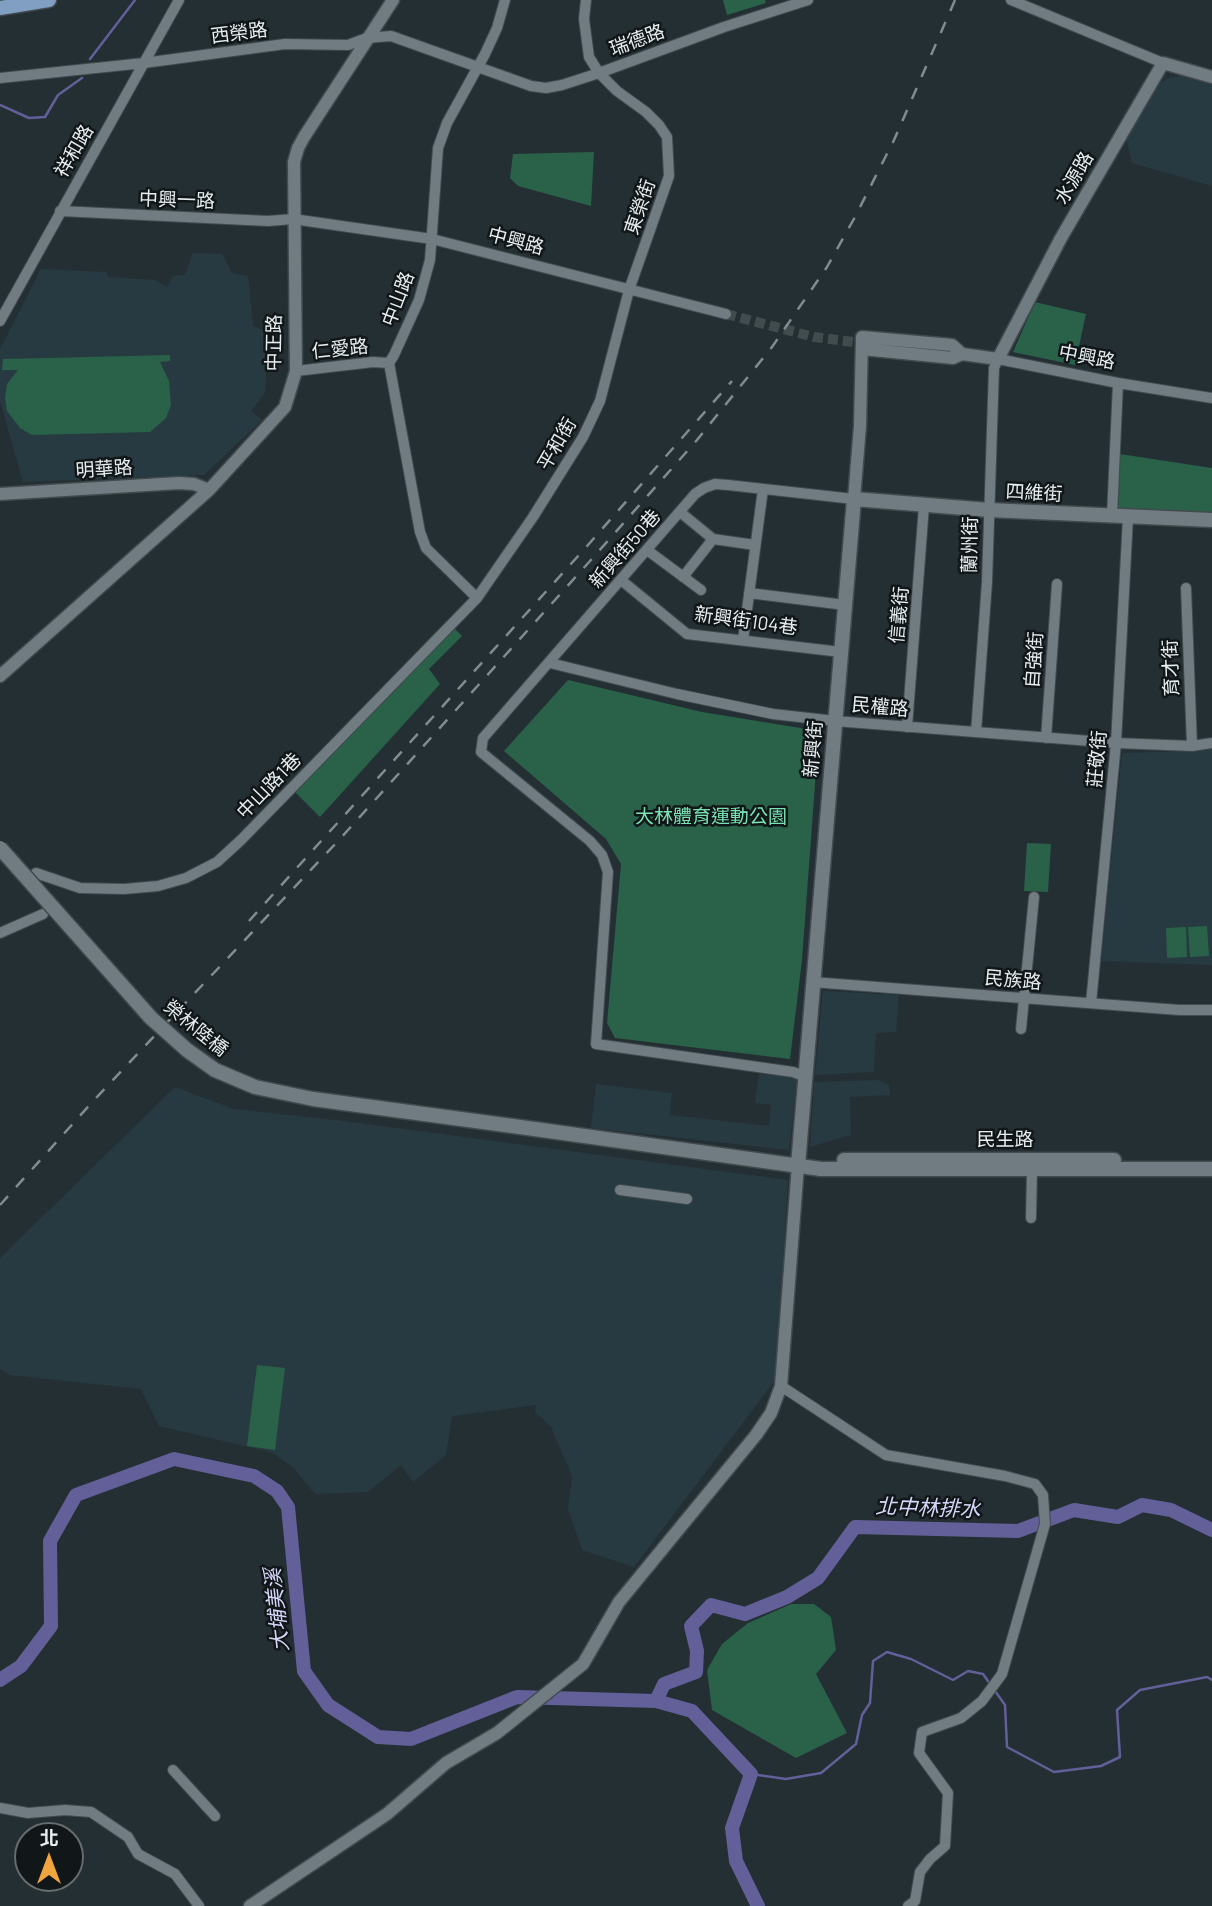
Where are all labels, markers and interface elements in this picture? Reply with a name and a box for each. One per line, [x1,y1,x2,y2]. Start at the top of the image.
street label: 西榮路 [209,18,269,48]
street label: 瑞德路 [606,20,668,60]
street label: 祥和路 [50,121,98,181]
street label: 水源路 [1050,148,1098,208]
street label: 東榮街 [620,176,660,238]
street label: 中興一路 [139,187,215,213]
street label: 中興路 [486,223,546,259]
street label: 中山路 [377,268,419,330]
street label: 中正路 [262,314,286,372]
street label: 仁愛路 [310,335,370,363]
street label: 中興路 [1057,340,1117,374]
street label: 平和街 [533,414,581,474]
street label: 明華路 [75,456,133,482]
street label: 四維街 [1005,480,1063,506]
street label: 新興街50巷 [585,505,665,593]
street label: 蘭州街 [958,516,982,574]
street label: 信義街 [885,586,913,644]
street label: 新興街104巷 [693,602,799,640]
street label: 自強街 [1021,631,1047,689]
street label: 育才街 [1159,639,1183,697]
street label: 民權路 [851,693,909,721]
street label: 新興街 [799,720,827,778]
street label: 莊敬街 [1083,730,1111,788]
street label: 中山路1巷 [232,748,306,824]
park label: 大林體育運動公園 [635,806,787,828]
street label: 民族路 [984,966,1042,994]
street label: 榮林陸橋 [159,995,233,1061]
street label: 民生路 [977,1129,1033,1151]
water label: 北中林排水 [875,1494,981,1522]
water label: 大埔美溪 [260,1567,294,1653]
north arrow [14,1822,84,1892]
text: 北 [39,1826,59,1849]

